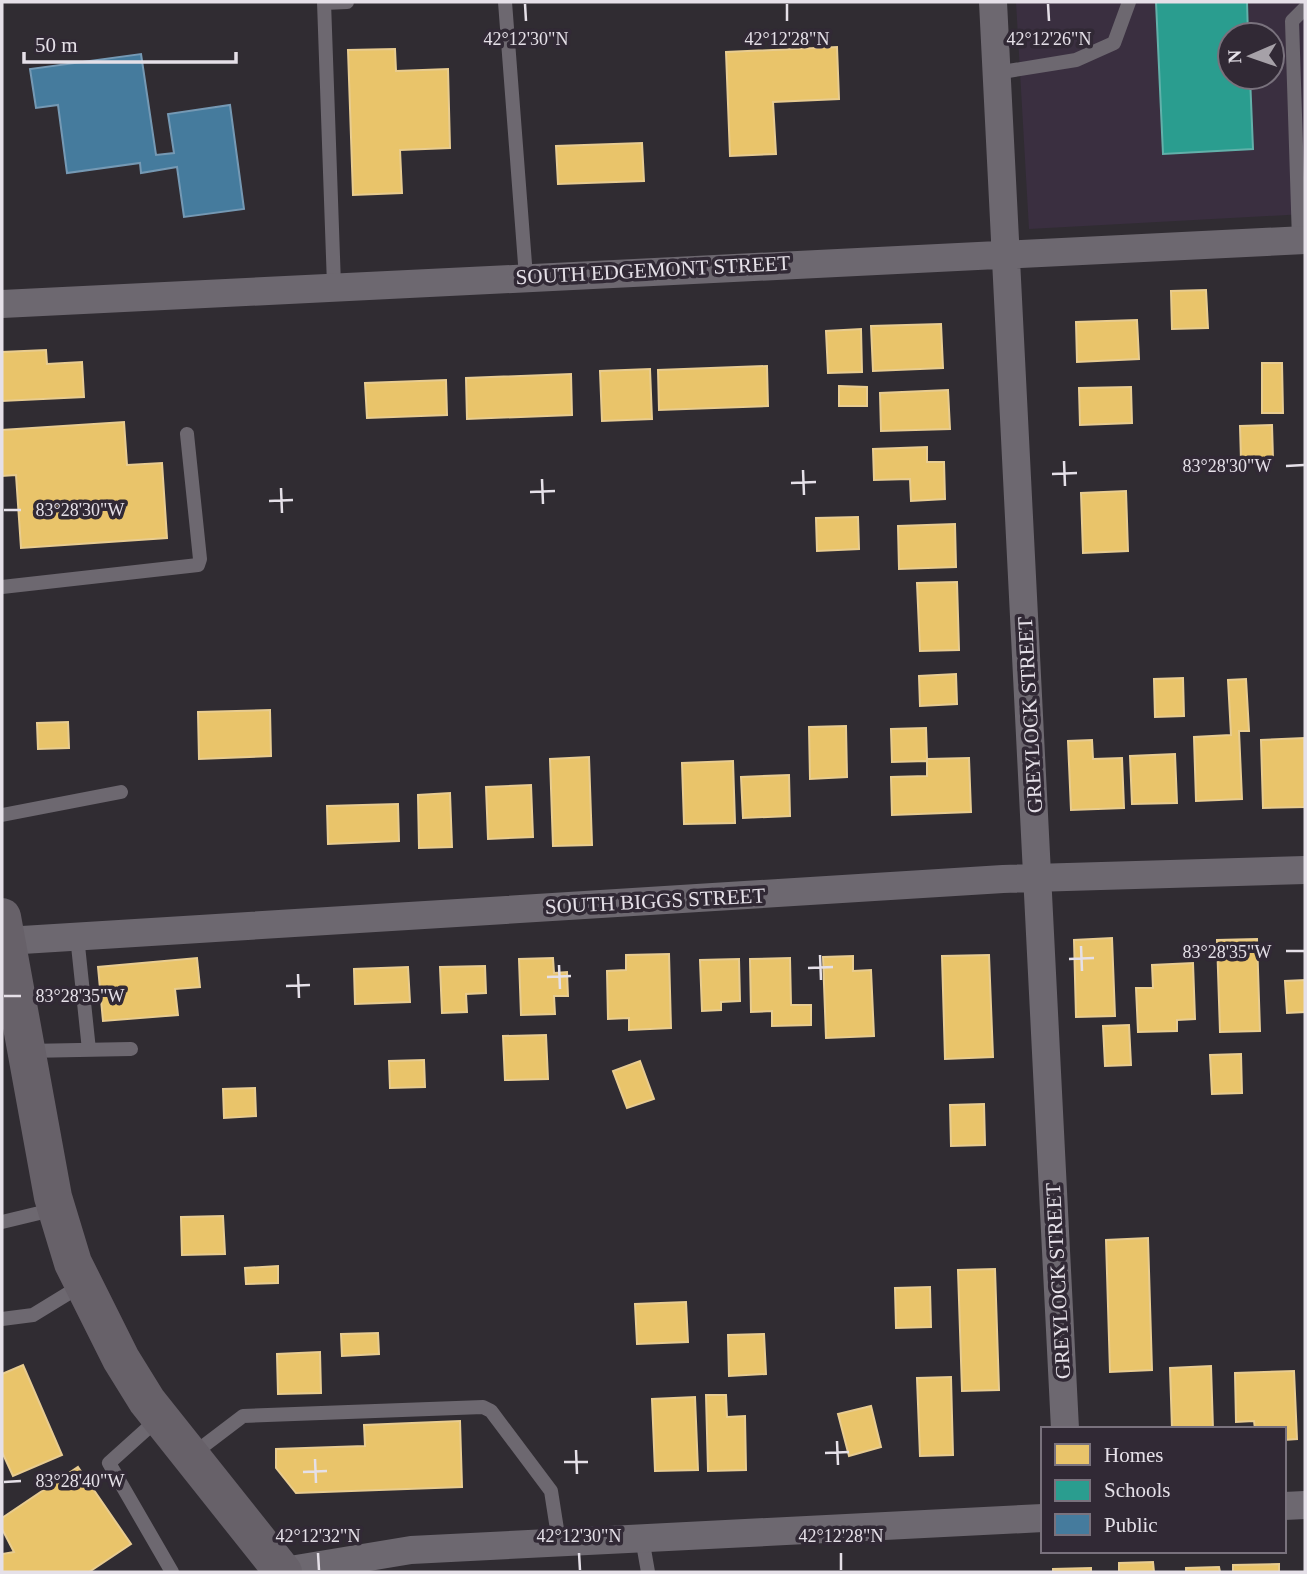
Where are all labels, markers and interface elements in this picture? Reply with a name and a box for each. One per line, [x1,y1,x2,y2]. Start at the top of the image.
scale bar [24,21,236,65]
north arrow [1216,21,1286,91]
text: 42°12'30"N [484,29,568,49]
text: 42°12'28"N [745,29,829,49]
text: 42°12'26"N [1007,29,1091,49]
text: 50 m [35,33,78,57]
text: N [1224,49,1245,64]
street label: SOUTH EDGEMONT STREET [515,251,791,289]
text: 83°28'30"W [1183,456,1271,476]
text: 83°28'30"W [36,500,124,520]
street label: GREYLOCK STREET [1013,616,1047,814]
street label: SOUTH BIGGS STREET [544,883,766,919]
text: 83°28'35"W [1183,942,1271,962]
text: 83°28'35"W [36,986,124,1006]
street label: GREYLOCK STREET [1041,1182,1075,1380]
legend [1041,1427,1286,1553]
text: Homes [1104,1443,1164,1467]
text: 83°28'40"W [36,1471,124,1491]
text: Schools [1104,1478,1171,1502]
text: Public [1104,1513,1158,1537]
text: 42°12'32"N [276,1526,360,1546]
text: 42°12'30"N [537,1526,621,1546]
text: 42°12'28"N [799,1526,883,1546]

